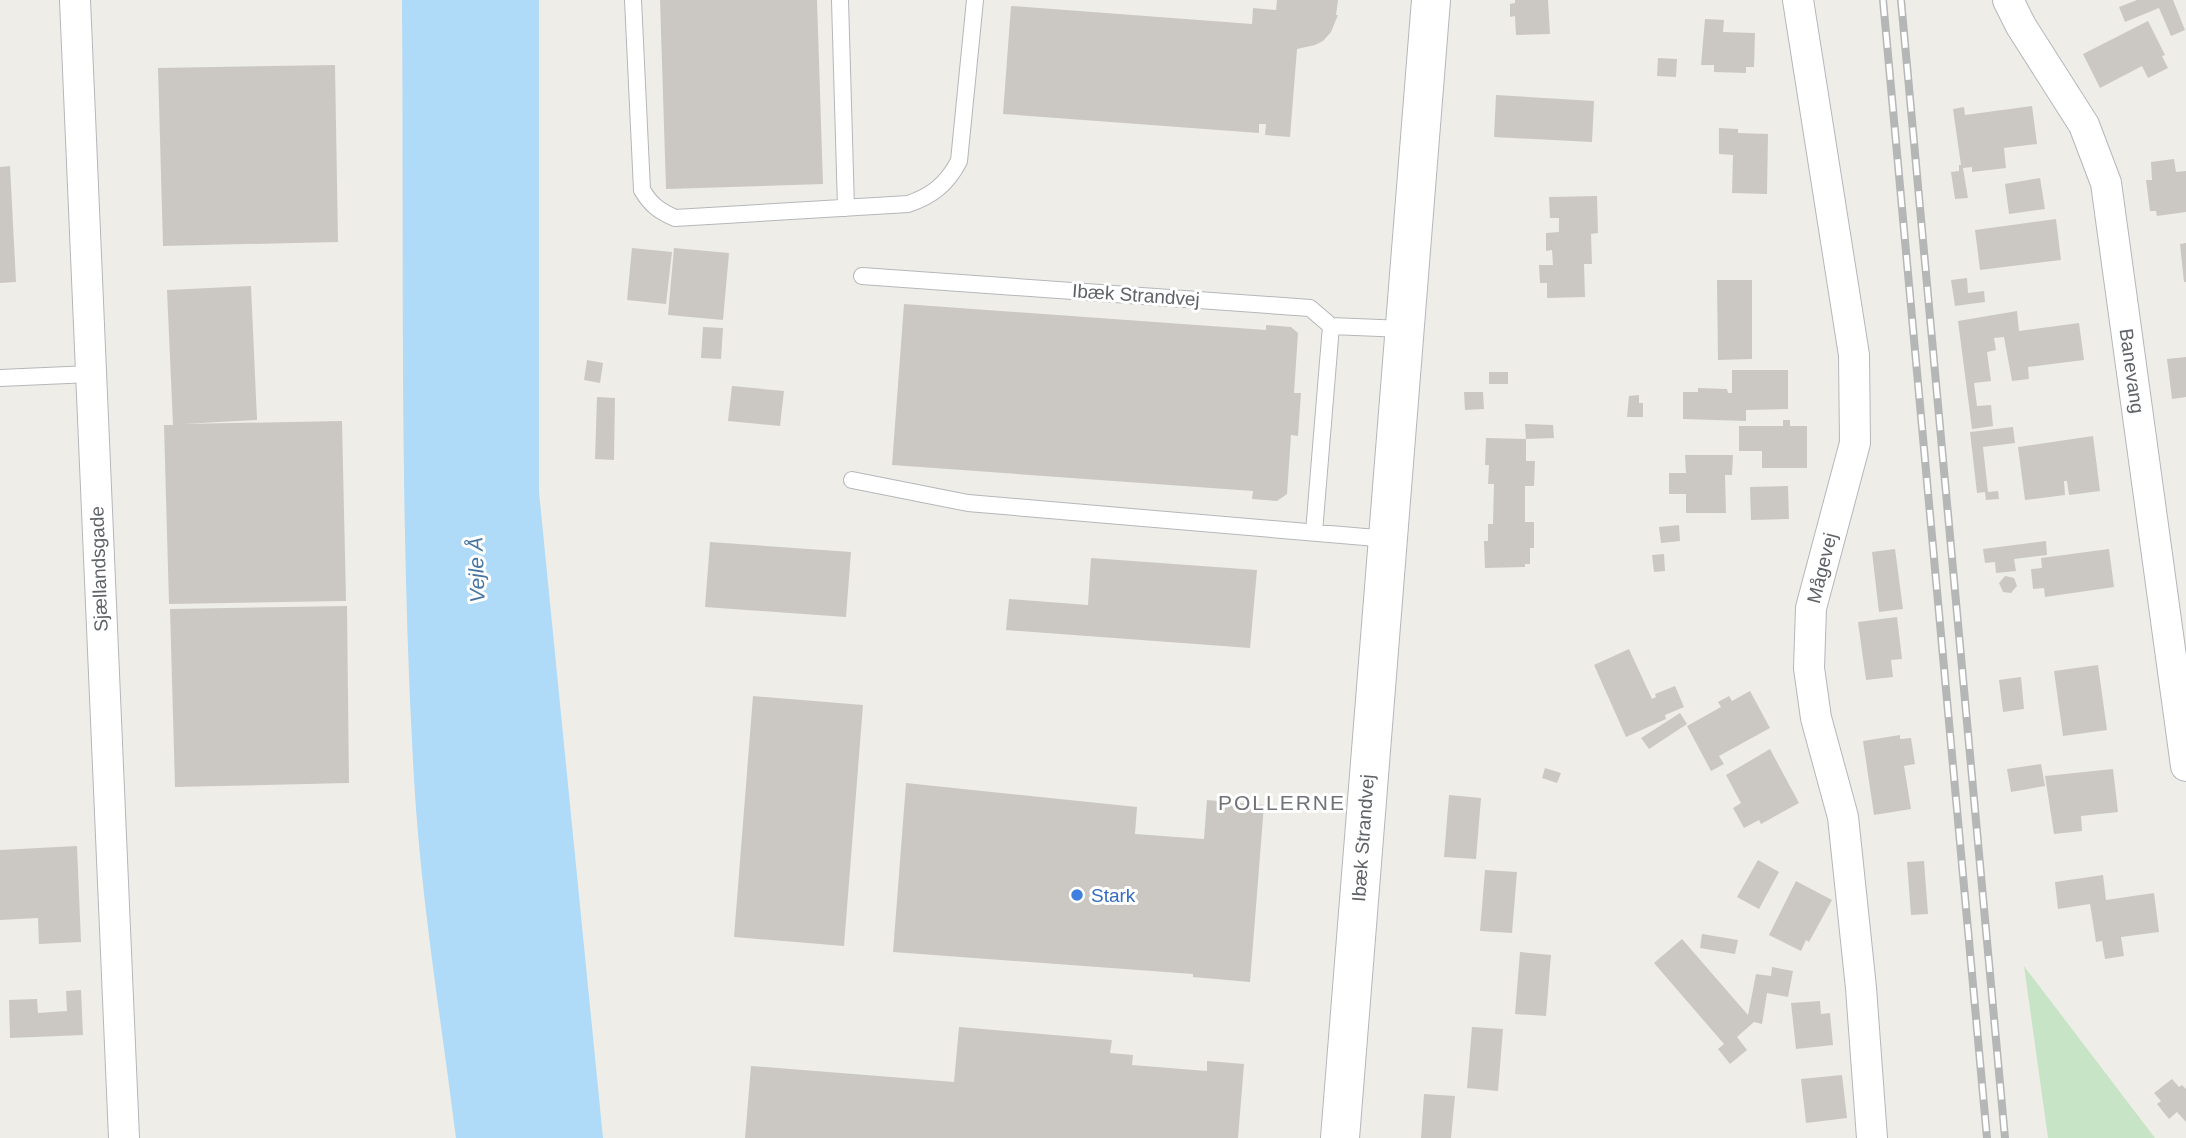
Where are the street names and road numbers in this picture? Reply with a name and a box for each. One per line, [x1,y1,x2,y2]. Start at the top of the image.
street label: Ibæk Strandvej [1072,280,1200,310]
street label: Banevang [2116,327,2148,415]
street label: Sjællandsgade [86,506,112,632]
street label: Mågevej [1803,531,1841,605]
street label: Ibæk Strandvej [1348,774,1378,902]

